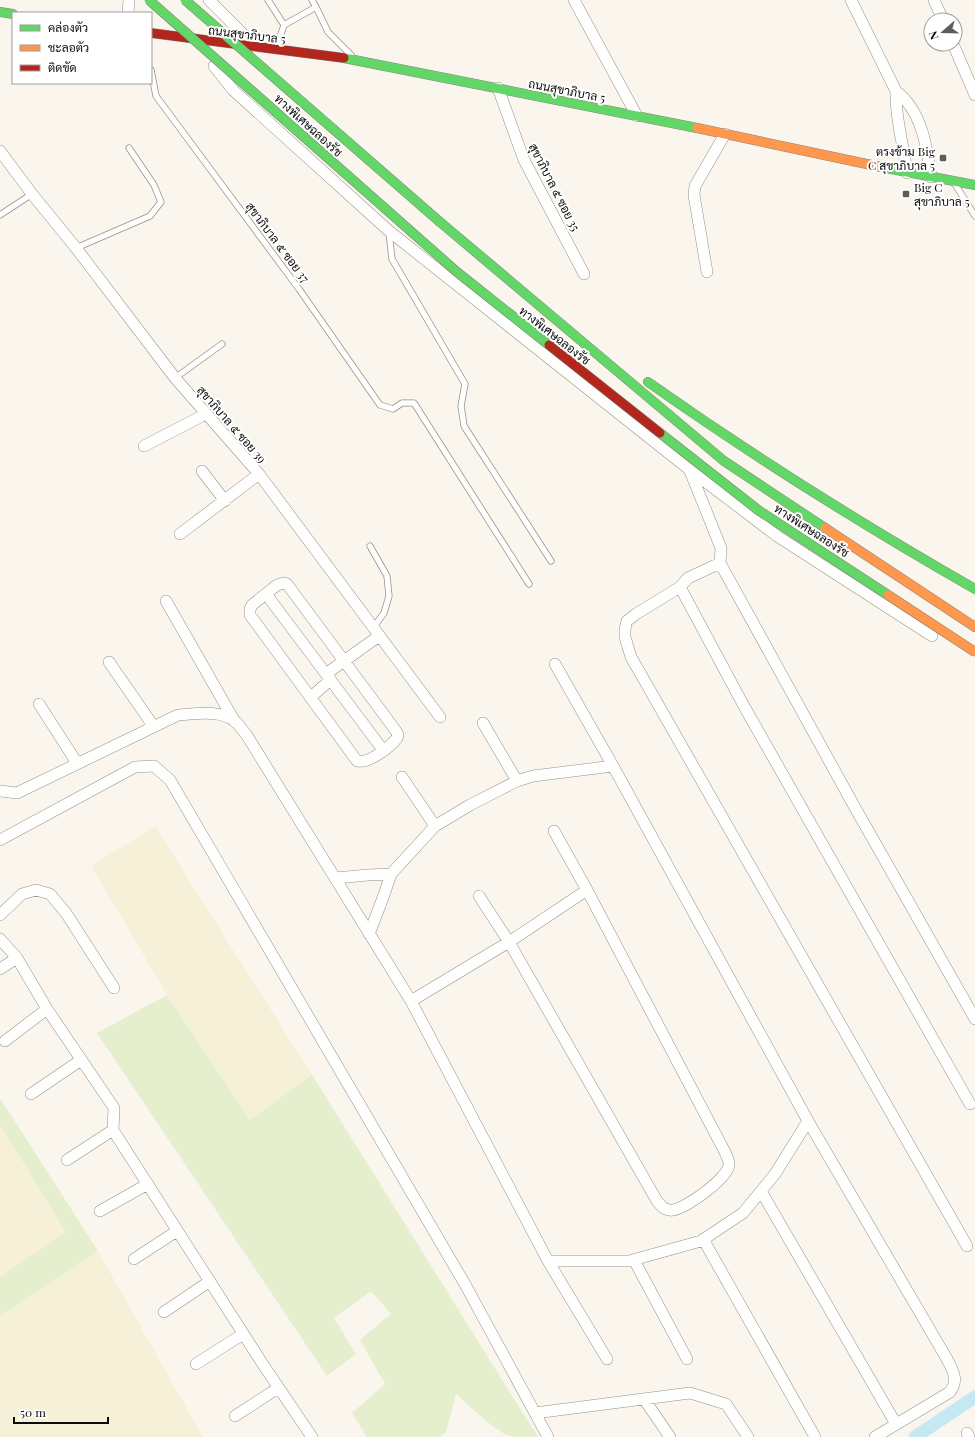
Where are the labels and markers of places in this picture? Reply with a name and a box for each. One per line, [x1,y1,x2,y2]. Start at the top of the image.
place label: ตรงข้าม Big C สุขาภิบาล 5 [868,143,936,175]
marker: ตรงข้าม Big C สุขาภิบาล 5 [938,153,948,163]
place label: Big C สุขาภิบาล 5 [914,179,970,211]
marker: Big C สุขาภิบาล 5 [901,189,911,199]

